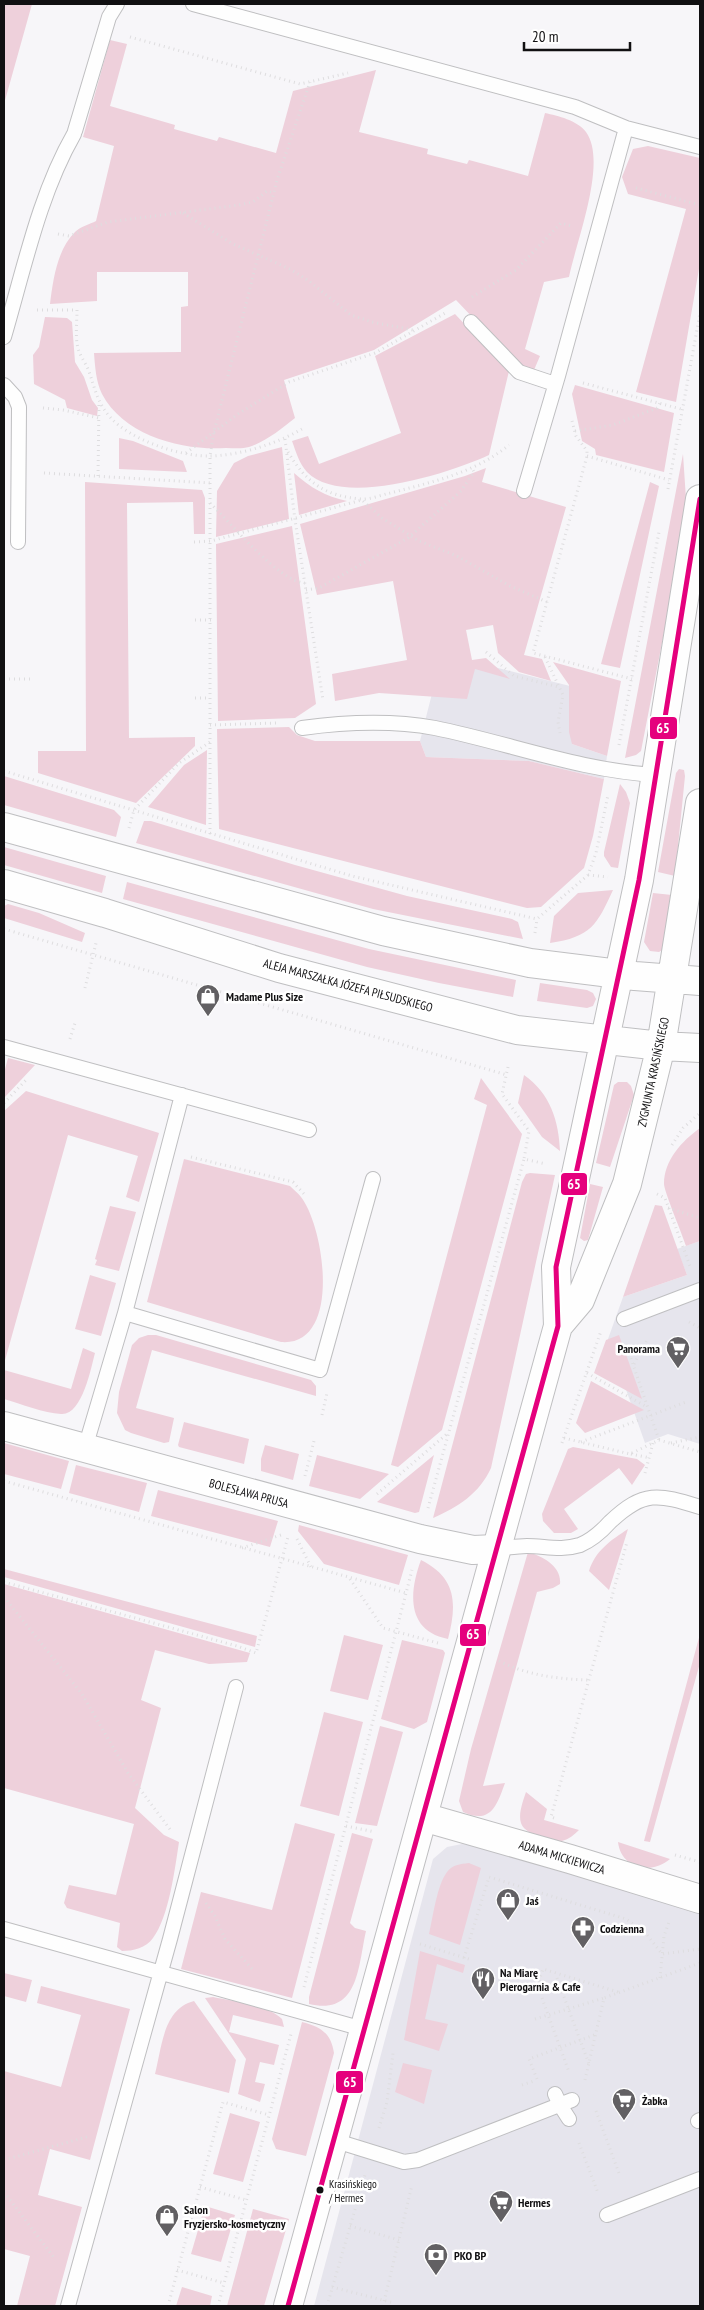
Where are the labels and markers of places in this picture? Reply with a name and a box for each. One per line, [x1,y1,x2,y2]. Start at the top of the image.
shop icon: Madame Plus Size [195,983,221,1017]
place label: Madame Plus Size [226,989,303,1004]
supermarket icon: Panorama [665,1335,691,1369]
place label: Panorama [617,1341,660,1356]
shop icon: Jaś [495,1887,521,1921]
place label: Jaś [525,1893,539,1908]
pharmacy icon: Codzienna [570,1915,596,1949]
place label: Codzienna [600,1921,644,1936]
place label: Na Miarę Pierogarnia & Cafe [500,1965,581,1994]
restaurant icon: Na Miarę Pierogarnia & Cafe [470,1966,496,2000]
supermarket icon: Żabka [611,2087,637,2121]
place label: Żabka [642,2093,667,2108]
place label: Krasińskiego / Hermes [328,2177,377,2205]
marker: Krasińskiego / Hermes [315,2185,325,2195]
supermarket icon: Hermes [488,2189,514,2223]
place label: Hermes [518,2195,550,2210]
place label: Salon Fryzjersko-kosmetyczny [184,2202,286,2231]
shop icon: Salon Fryzjersko-kosmetyczny [154,2203,180,2237]
bank icon: PKO BP [423,2242,449,2276]
place label: PKO BP [454,2248,486,2263]

